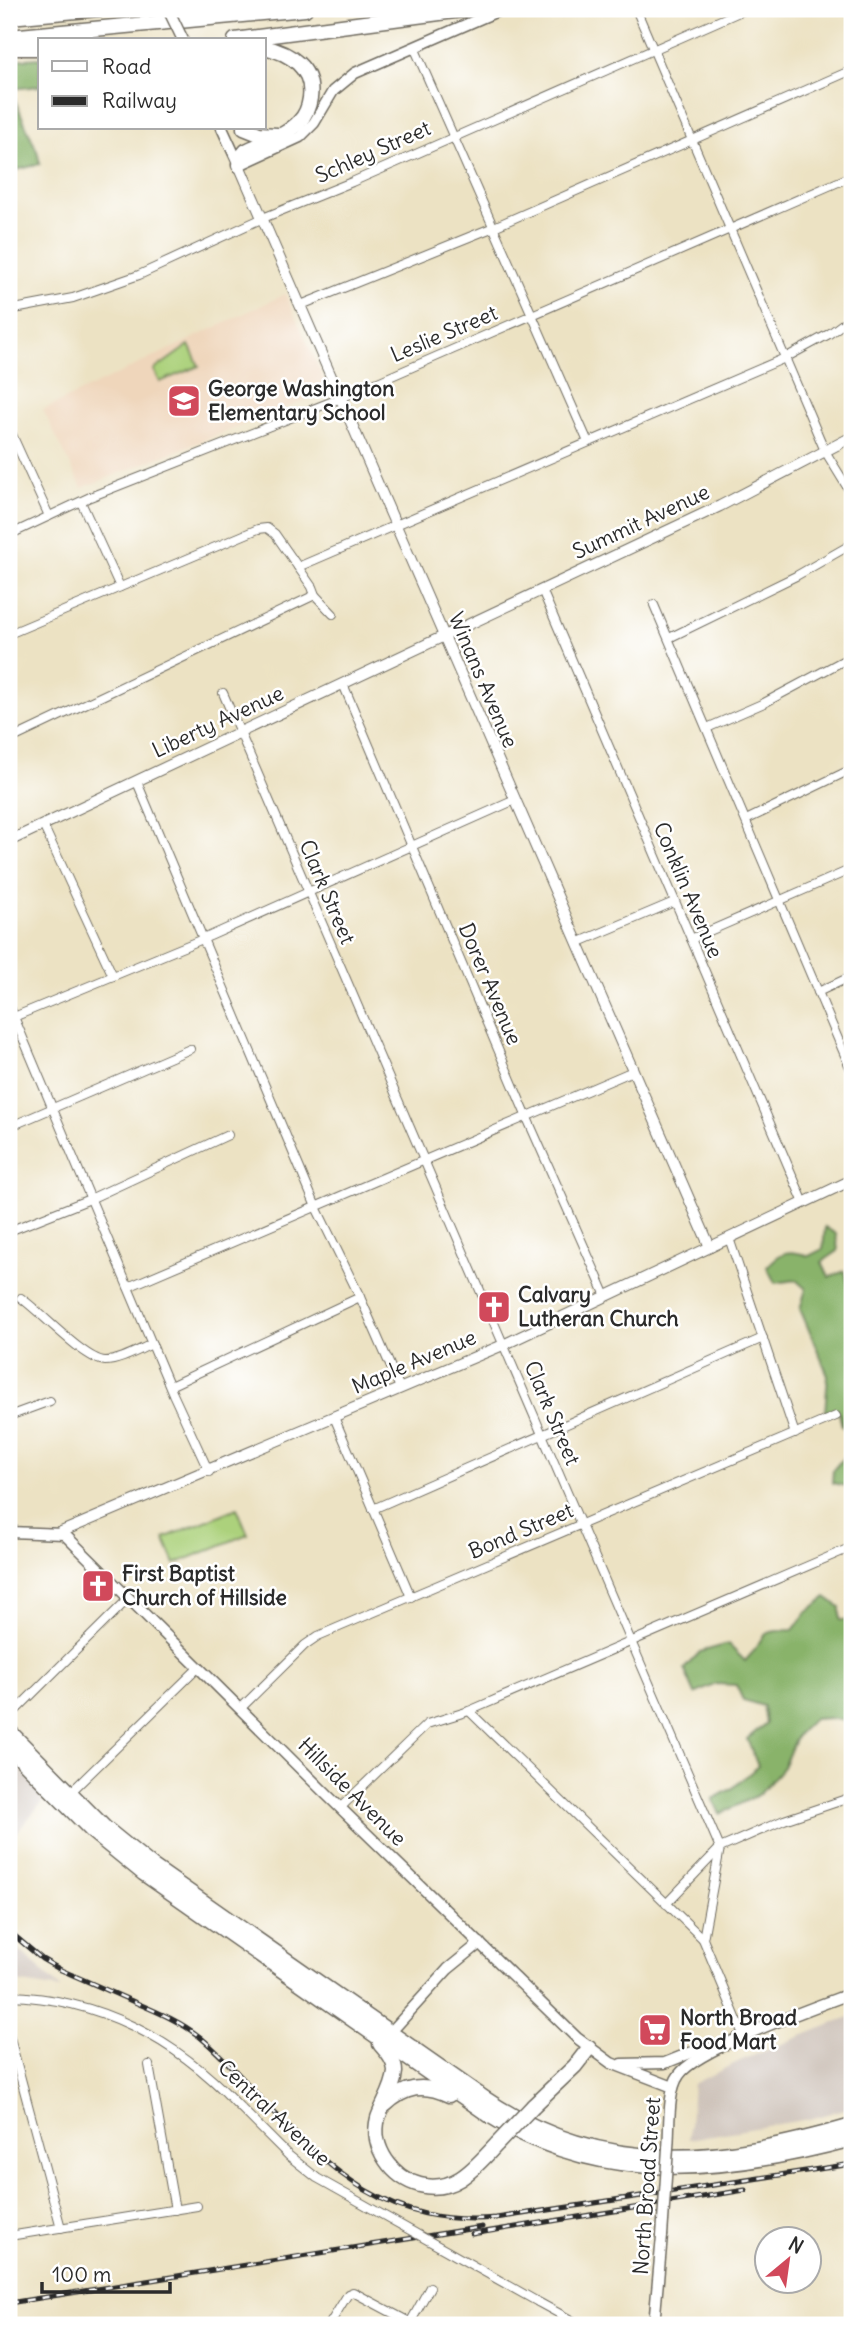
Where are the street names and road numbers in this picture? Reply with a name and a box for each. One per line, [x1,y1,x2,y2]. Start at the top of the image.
street label: Schley Street [311,114,435,189]
street label: Leslie Street [386,299,501,368]
street label: Summit Avenue [568,478,714,565]
street label: Winans Avenue [443,608,524,752]
street label: Liberty Avenue [148,679,288,764]
street label: Conklin Avenue [648,818,729,962]
street label: Clark Street [293,836,362,948]
street label: Dorer Avenue [453,919,528,1049]
street label: Maple Avenue [348,1323,480,1400]
street label: Clark Street [518,1357,587,1469]
street label: Bond Street [464,1496,577,1565]
street label: Hillside Avenue [292,1732,412,1852]
street label: Central Avenue [212,2054,336,2172]
street label: North Broad Street [627,2096,666,2276]

